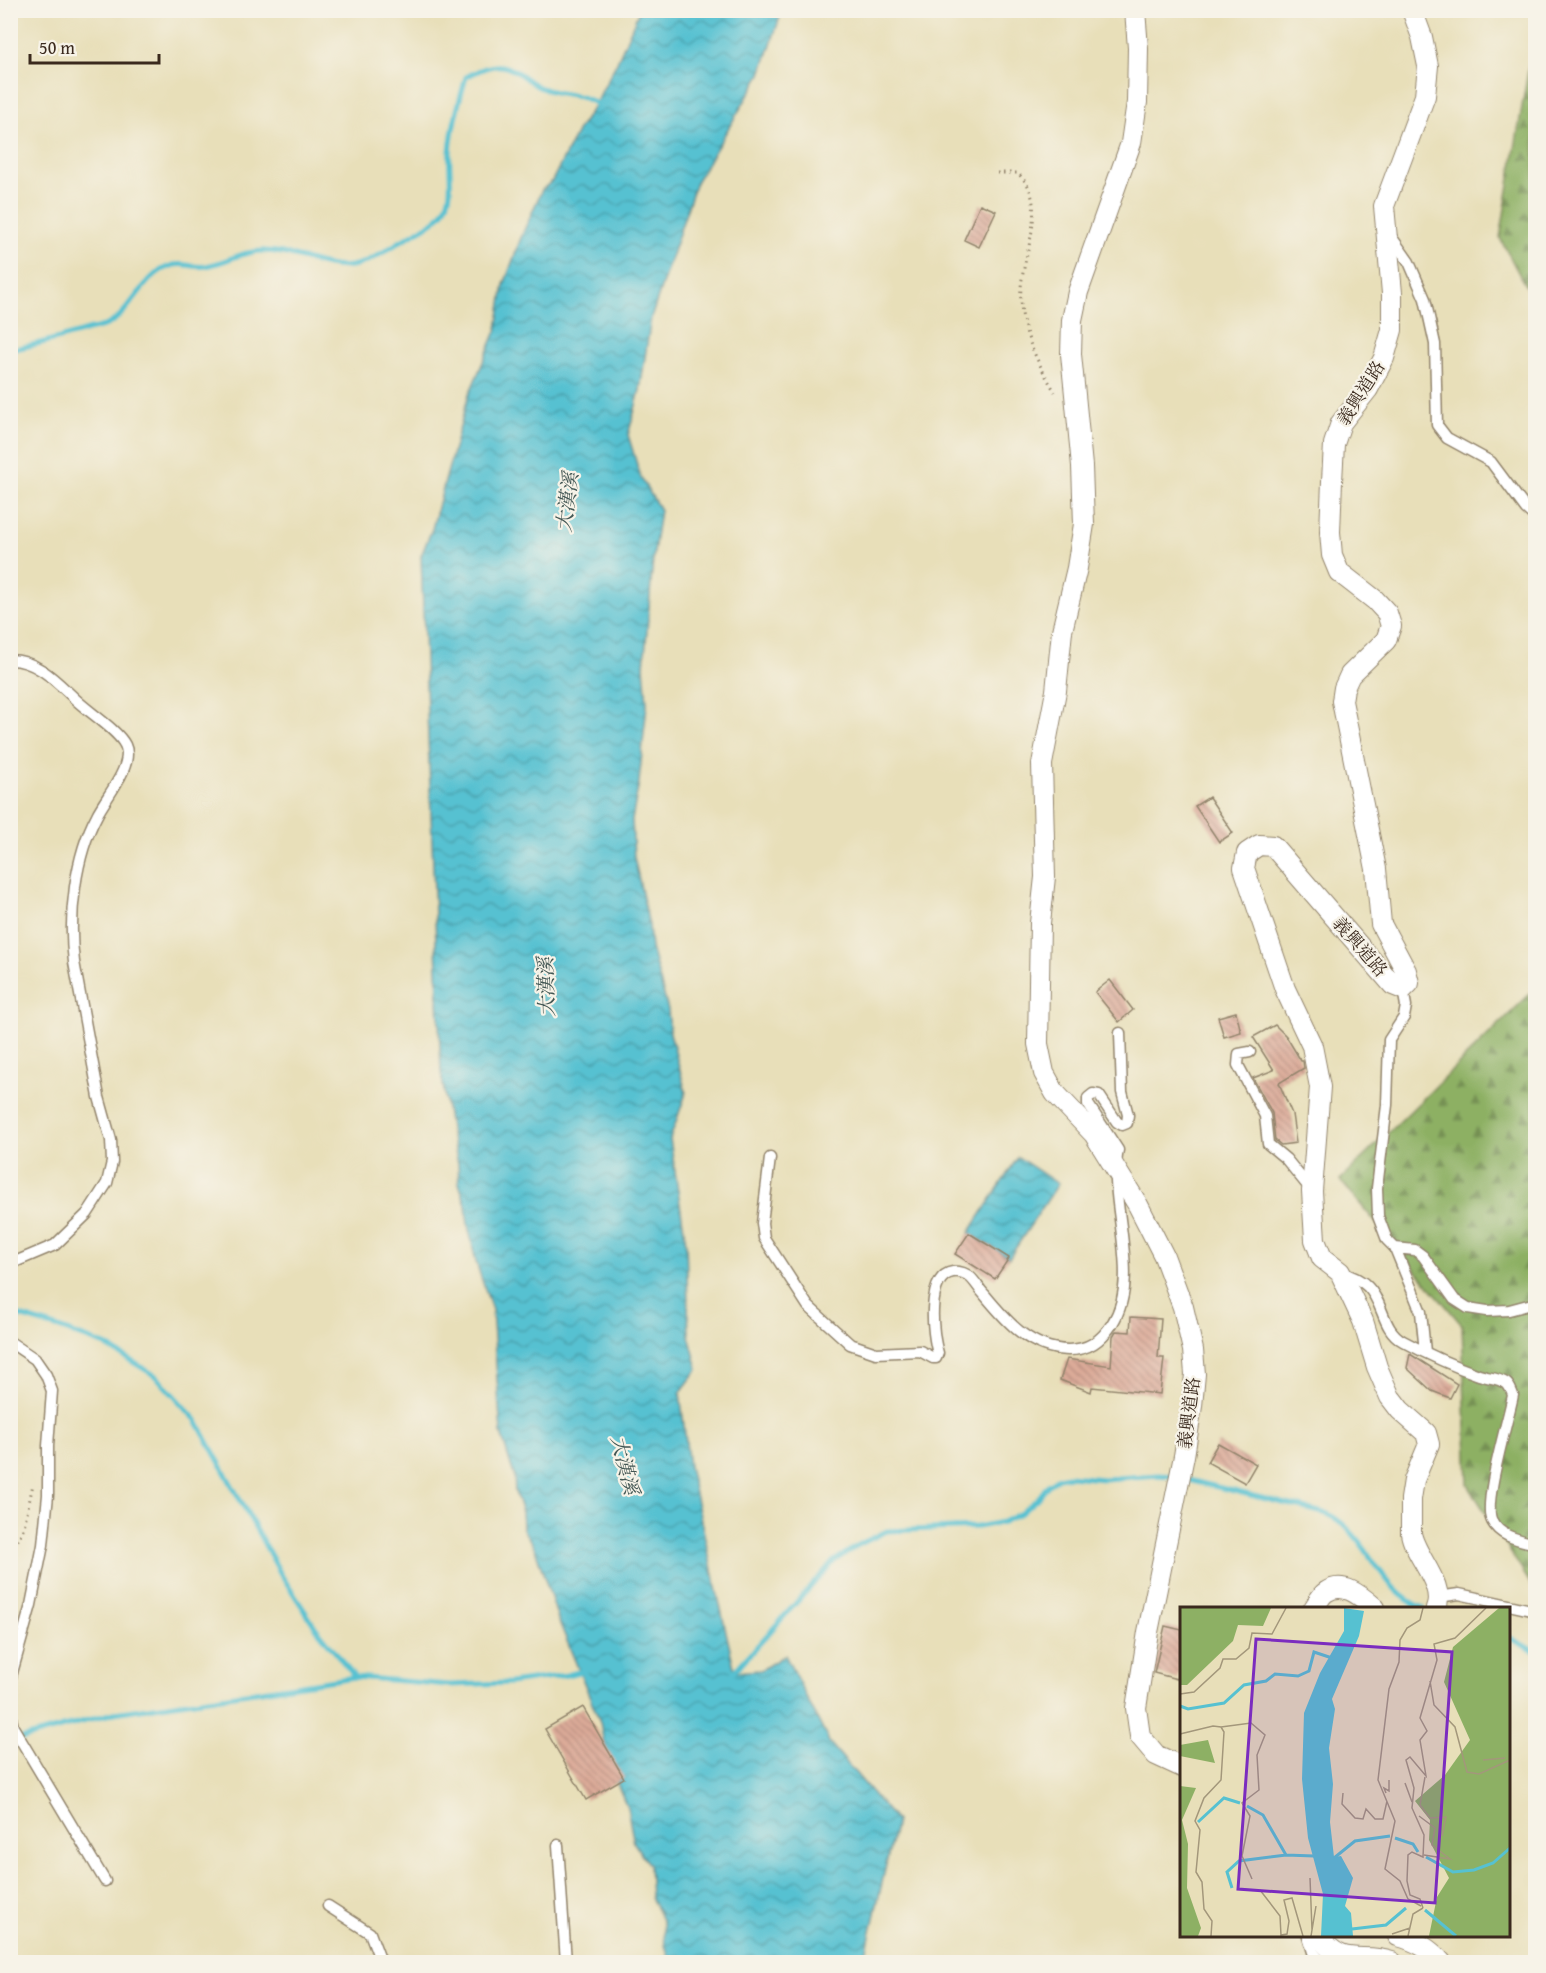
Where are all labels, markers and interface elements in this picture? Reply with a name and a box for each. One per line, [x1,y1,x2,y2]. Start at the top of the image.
scale bar [30,27,159,65]
text: 50 m [39,34,75,61]
street label: 義興道路 [1330,355,1391,430]
water label: 大漢溪 [548,468,585,533]
street label: 義興道路 [1327,911,1394,983]
water label: 大漢溪 [530,955,561,1018]
street label: 義興道路 [1171,1376,1206,1450]
water label: 大漢溪 [604,1432,647,1499]
inset map [1180,1607,1510,1937]

